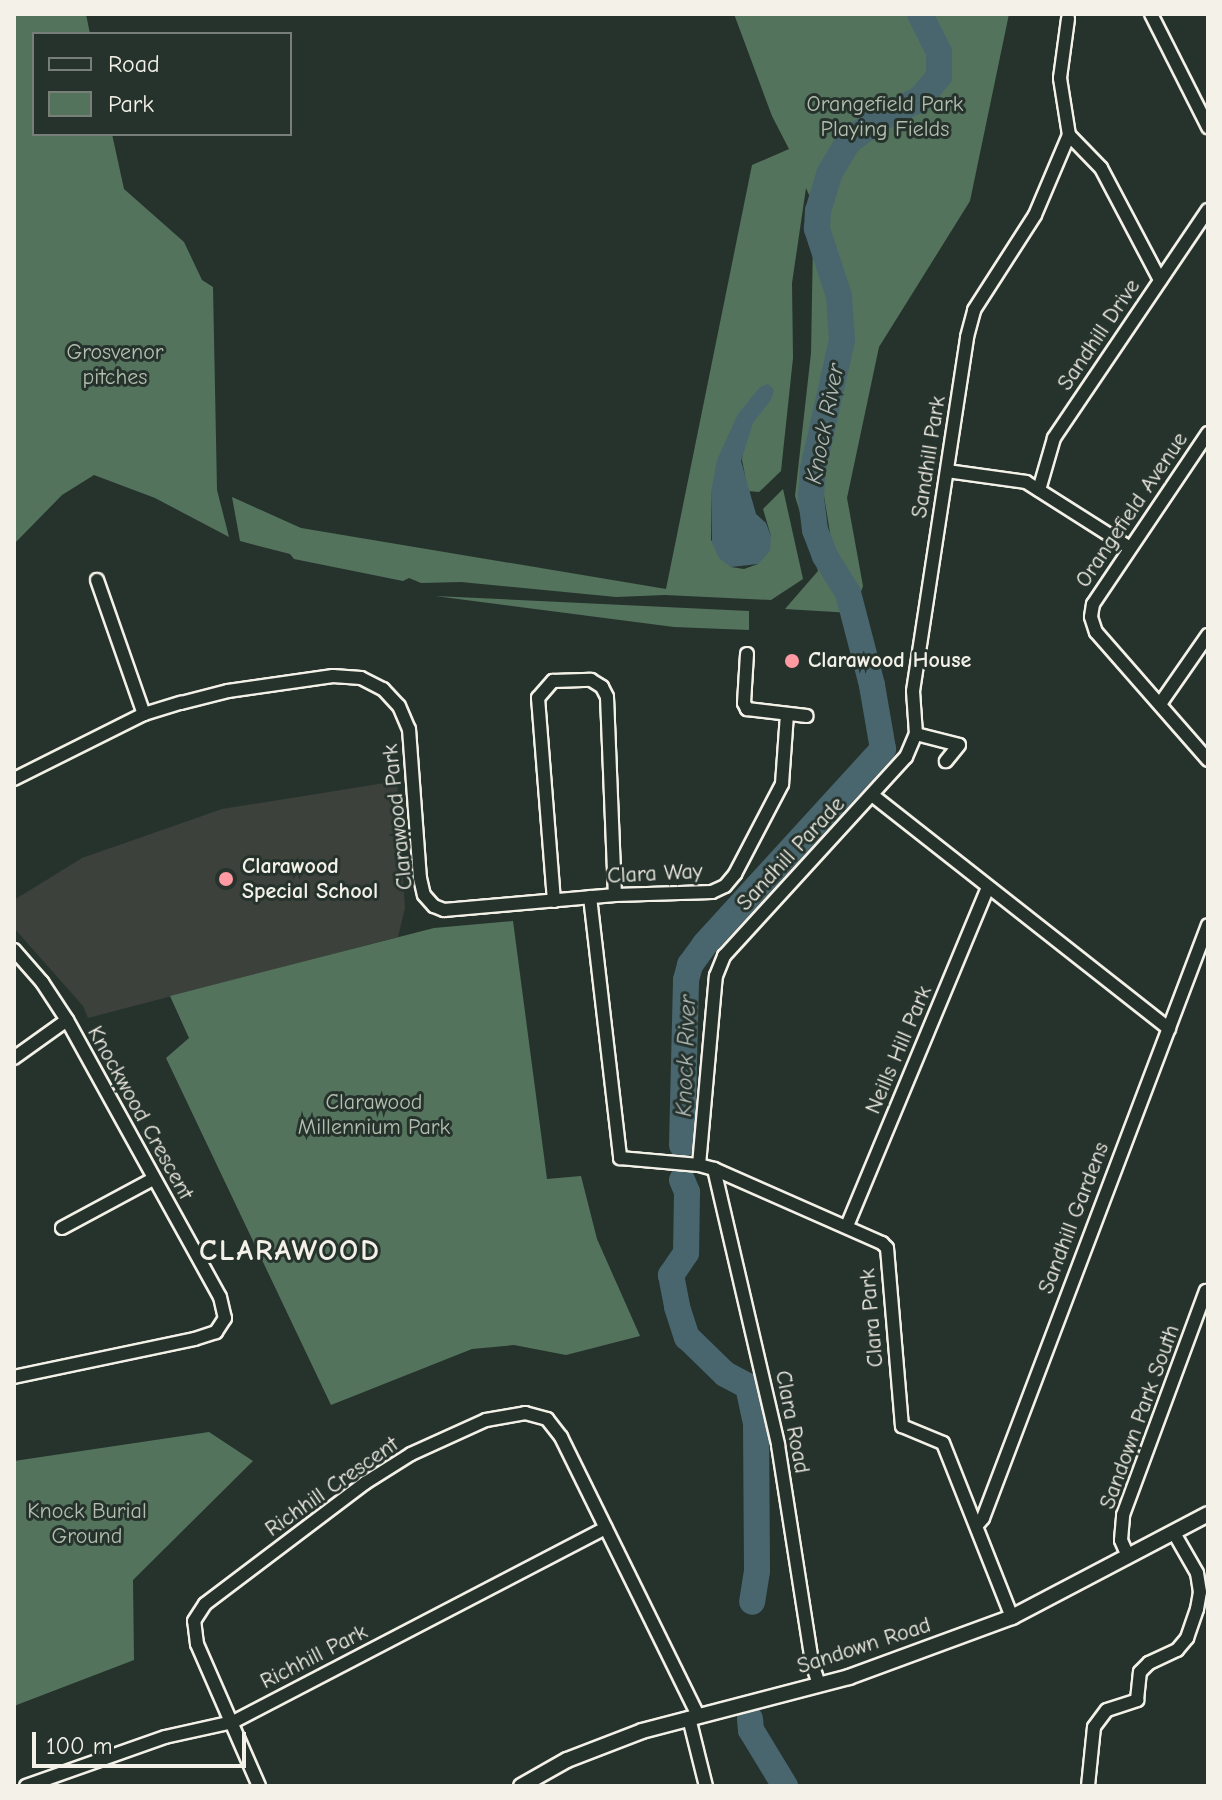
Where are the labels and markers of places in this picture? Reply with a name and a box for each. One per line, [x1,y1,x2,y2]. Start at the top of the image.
place label: Clarawood House [808,648,971,674]
marker: Clarawood House [783,652,801,670]
place label: Clarawood Special School [242,853,378,904]
marker: Clarawood Special School [217,870,235,888]

